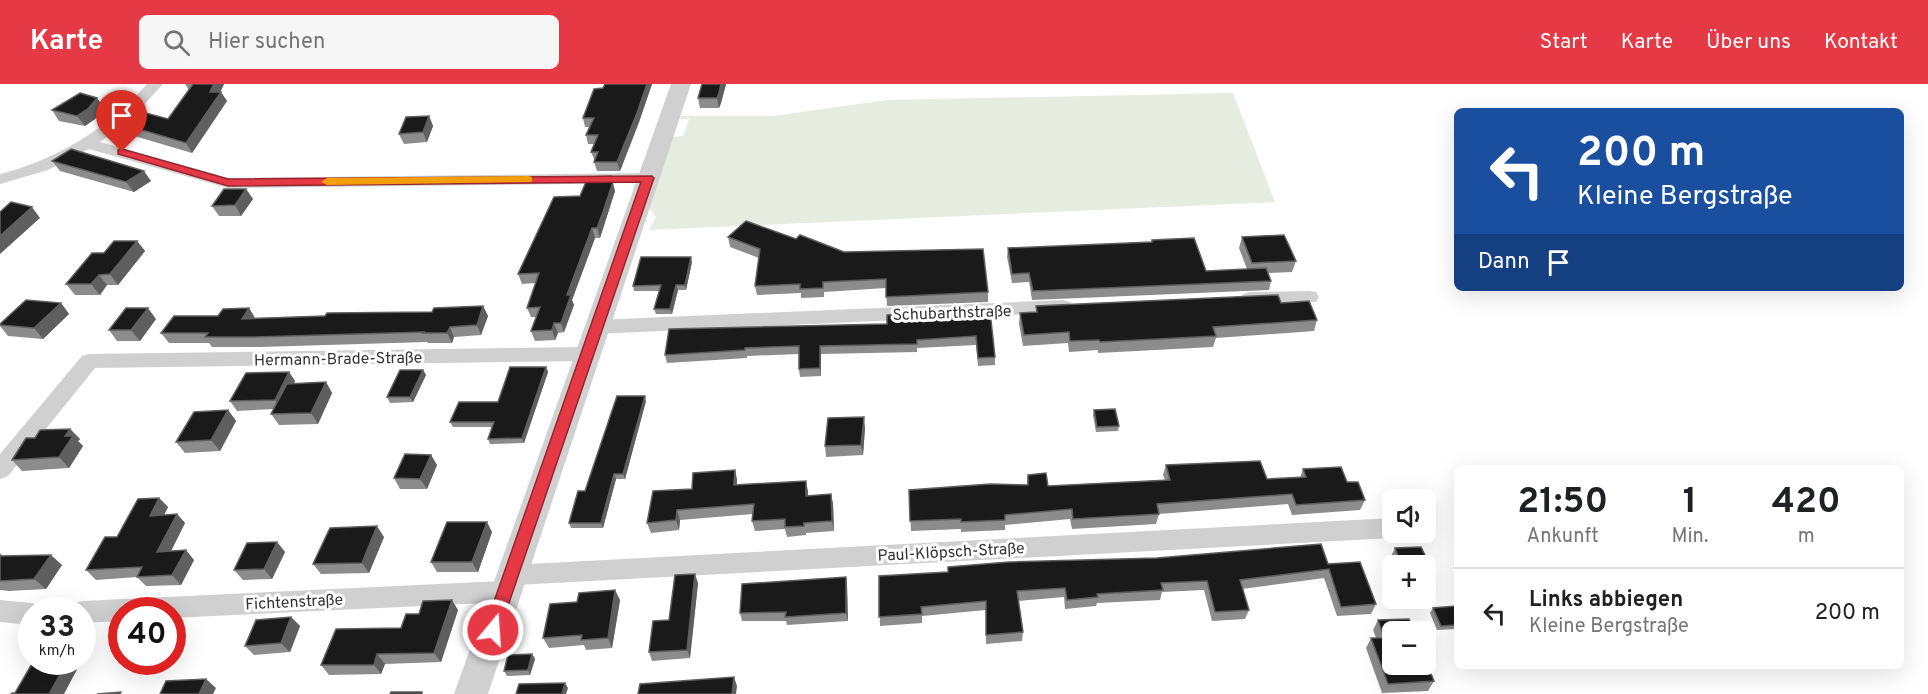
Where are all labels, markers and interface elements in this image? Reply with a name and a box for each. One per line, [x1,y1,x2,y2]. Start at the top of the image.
search box [139,15,559,69]
text: Karte [30,24,103,60]
icon: search [160,26,193,59]
text: Hier suchen [208,29,325,56]
text: Start [1540,29,1588,56]
text: Karte [1621,29,1673,56]
text: Über uns [1706,29,1791,56]
text: Kontakt [1824,29,1898,56]
pin [96,90,147,152]
icon: arrive [105,99,138,132]
text: 200 m [1577,128,1705,181]
icon: left [1478,132,1556,210]
text: Kleine Bergstraße [1577,180,1793,214]
icon: arrive [1542,246,1575,279]
text: Dann [1478,249,1530,276]
street label: Schubarthstraße [892,302,1012,326]
street label: Hermann-Brade-Straße [254,349,422,371]
text: 21:50 [1517,480,1608,526]
text: 1 [1683,480,1697,526]
text: 420 [1772,480,1841,526]
map controls [1382,489,1436,675]
button: sound [1382,489,1436,543]
text: Ankunft [1527,524,1599,550]
text: Min. [1671,524,1708,550]
text: m [1798,524,1815,550]
street label: Paul-Klöpsch-Straße [877,539,1025,567]
button: + [1382,555,1436,609]
text: Links abbiegen [1529,587,1683,614]
street label: Fichtenstraße [245,590,344,616]
speed limit sign: 40 [108,597,186,675]
icon: left [1478,597,1511,630]
position arrow [461,598,525,662]
text: 200 m [1815,600,1880,627]
text: 33 [39,610,75,647]
text: Kleine Bergstraße [1529,614,1689,640]
button: − [1382,621,1436,675]
text: km/h [39,642,75,661]

